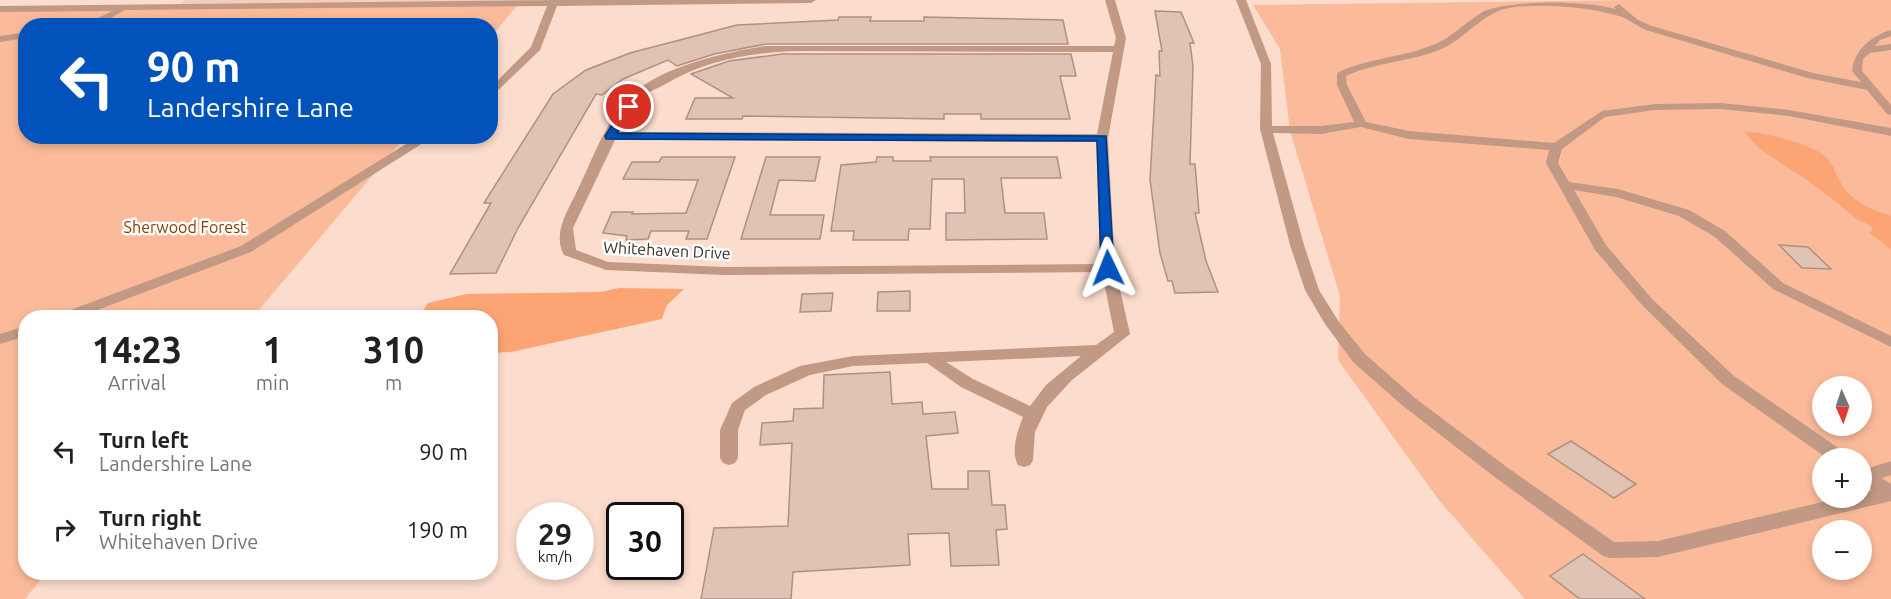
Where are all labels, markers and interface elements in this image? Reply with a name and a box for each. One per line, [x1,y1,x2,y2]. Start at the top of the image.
icon: left [48,42,126,120]
text: 90 m [147,43,241,90]
pin [603,81,654,132]
icon: arrive [612,90,645,123]
text: Landershire Lane [147,92,354,122]
park label: Sherwood Forest [124,218,247,236]
position arrow [1076,236,1140,300]
street label: Whitehaven Drive [603,238,731,262]
text: 14:23 [92,329,182,370]
text: 1 [262,329,283,370]
text: 310 [363,329,424,370]
text: Arrival [108,371,166,394]
text: min [256,371,289,394]
text: m [385,371,402,394]
north arrow [1812,376,1872,436]
map controls [1812,376,1872,580]
text: Turn left [99,427,189,452]
icon: left [48,435,81,468]
text: 90 m [419,439,468,464]
button: + [1812,448,1872,508]
text: Landershire Lane [99,452,252,475]
speed limit sign: 30 [606,502,684,580]
text: Turn right [99,505,201,530]
icon: right [48,513,81,546]
text: 190 m [407,517,468,542]
text: 29 [538,517,572,551]
button: − [1812,520,1872,580]
text: Whitehaven Drive [99,530,258,553]
text: km/h [538,548,572,565]

